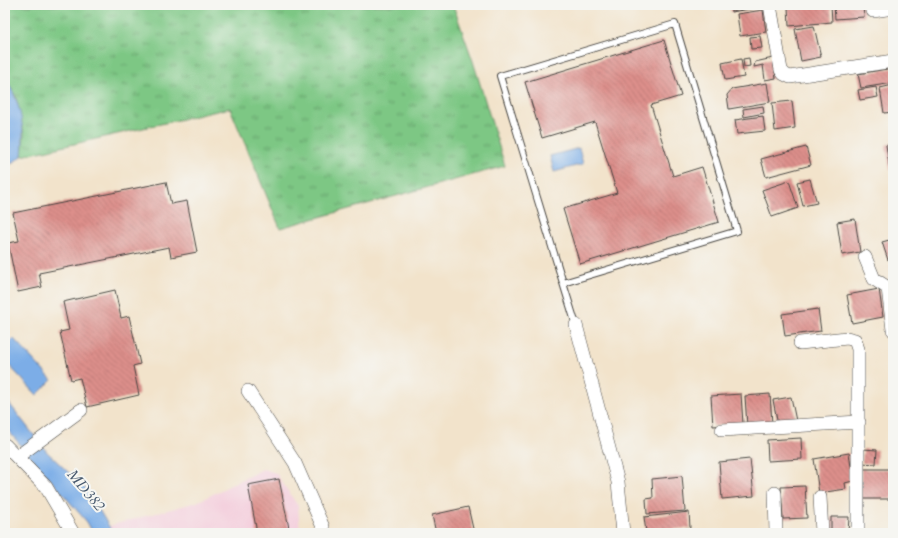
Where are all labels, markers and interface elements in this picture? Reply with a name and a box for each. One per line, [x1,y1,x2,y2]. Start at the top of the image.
water label: MD382 [63,465,110,515]

